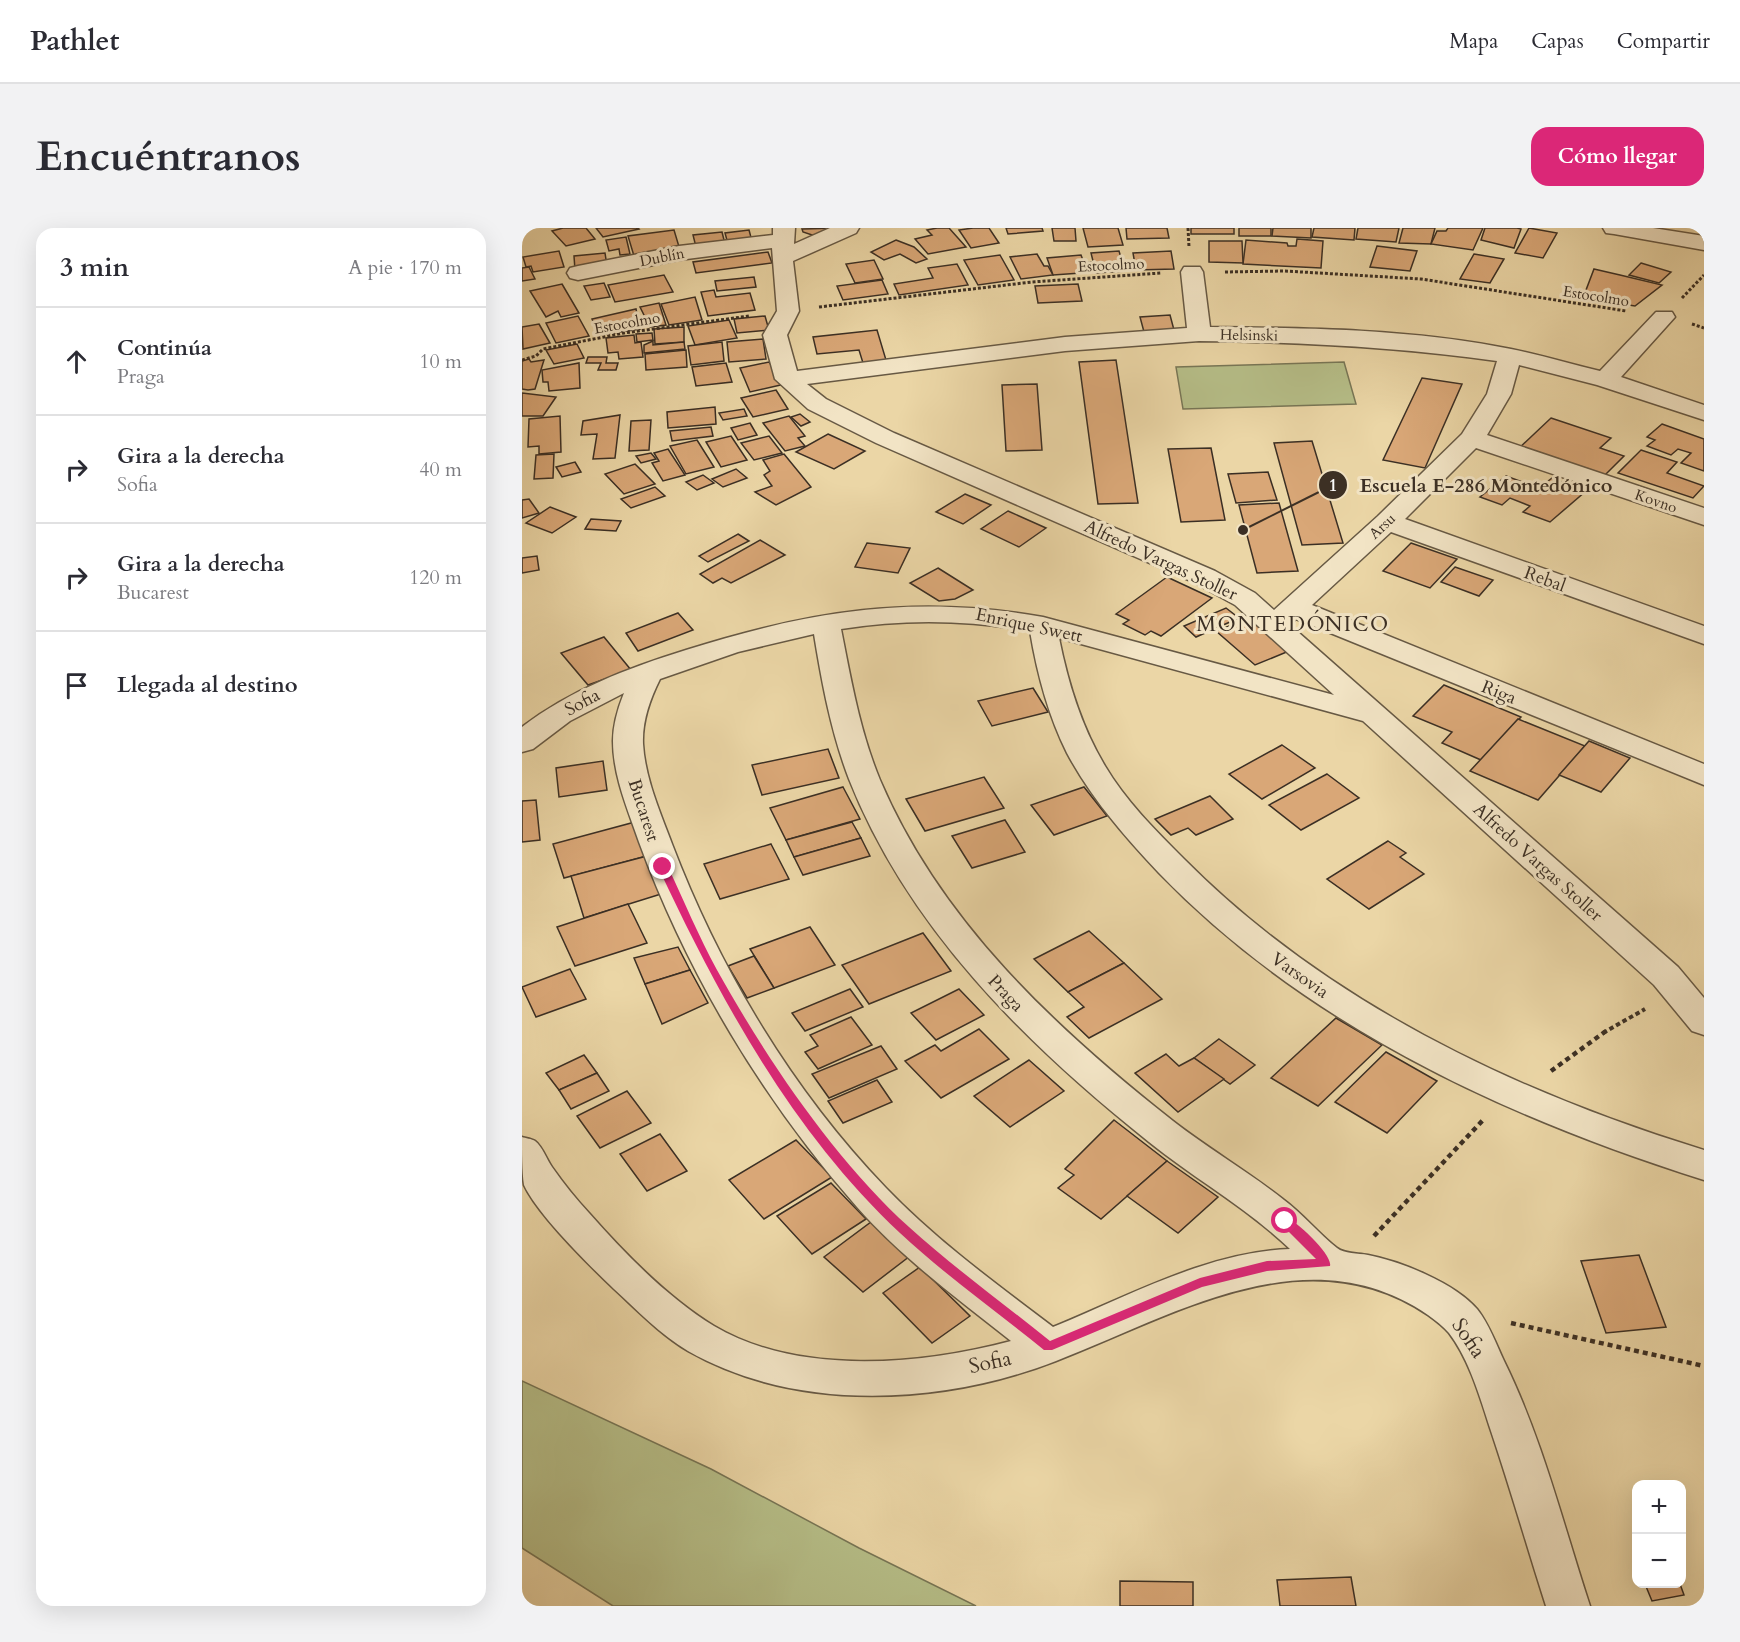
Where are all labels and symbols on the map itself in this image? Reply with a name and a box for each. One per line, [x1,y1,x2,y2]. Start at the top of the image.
street label: Dublín [638,243,686,271]
street label: Estocolmo [1077,253,1145,277]
street label: Estocolmo [1562,281,1630,311]
street label: Estocolmo [592,307,662,339]
street label: Helsinski [1220,324,1278,346]
callout: Escuela E-286 Montedónico [1318,466,1625,504]
text: Escuela E-286 Montedónico [1359,472,1613,499]
text: 1 [1328,473,1338,498]
street label: Kovno [1632,484,1680,518]
street label: Arsu [1364,509,1400,543]
street label: Alfredo Vargas Stoller [1080,514,1242,607]
street label: Rebal [1521,560,1570,599]
street label: Enrique Swett [973,602,1085,649]
district label: MONTEDÓNICO [1196,609,1390,639]
street label: Riga [1478,674,1520,711]
street label: Sofia [560,683,604,722]
street label: Bucarest [622,776,665,845]
street label: Alfredo Vargas Stoller [1467,797,1608,928]
route end [649,853,675,879]
street label: Varsovia [1266,946,1334,1004]
street label: Praga [982,969,1030,1018]
route start [1271,1207,1297,1233]
street label: Sofia [1445,1312,1493,1364]
street label: Sofia [966,1344,1014,1381]

